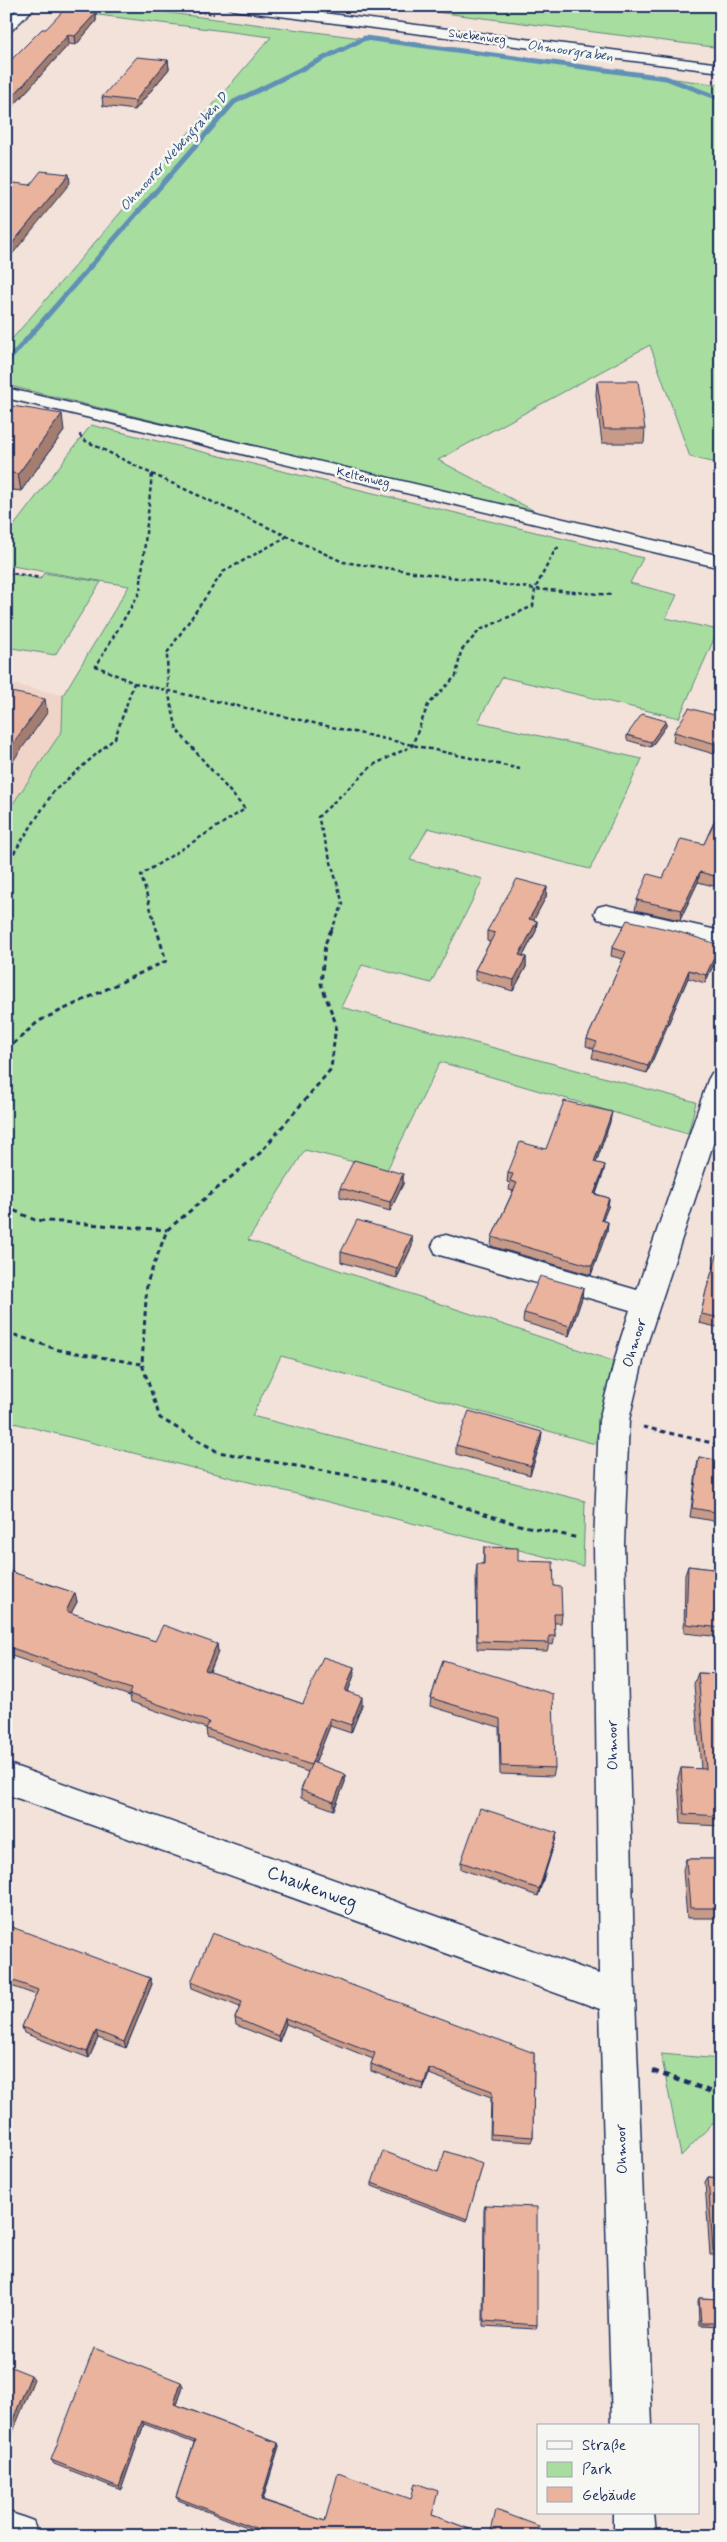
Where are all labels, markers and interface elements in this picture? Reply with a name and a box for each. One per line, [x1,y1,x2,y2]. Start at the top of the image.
street label: Swebenweg [447,26,507,48]
water label: Ohmoorgraben [526,36,614,67]
water label: Ohmoorer Nebengraben D [116,88,234,216]
street label: Keltenweg [335,464,391,492]
street label: Ohmoor [618,1316,652,1370]
street label: Ohmoor [603,1720,623,1770]
street label: Chaukenweg [263,1861,360,1916]
street label: Ohmoor [611,2123,633,2175]
legend [537,2424,700,2514]
text: Straße [582,2436,626,2456]
text: Park [582,2460,612,2480]
text: Gebäude [582,2486,636,2506]

